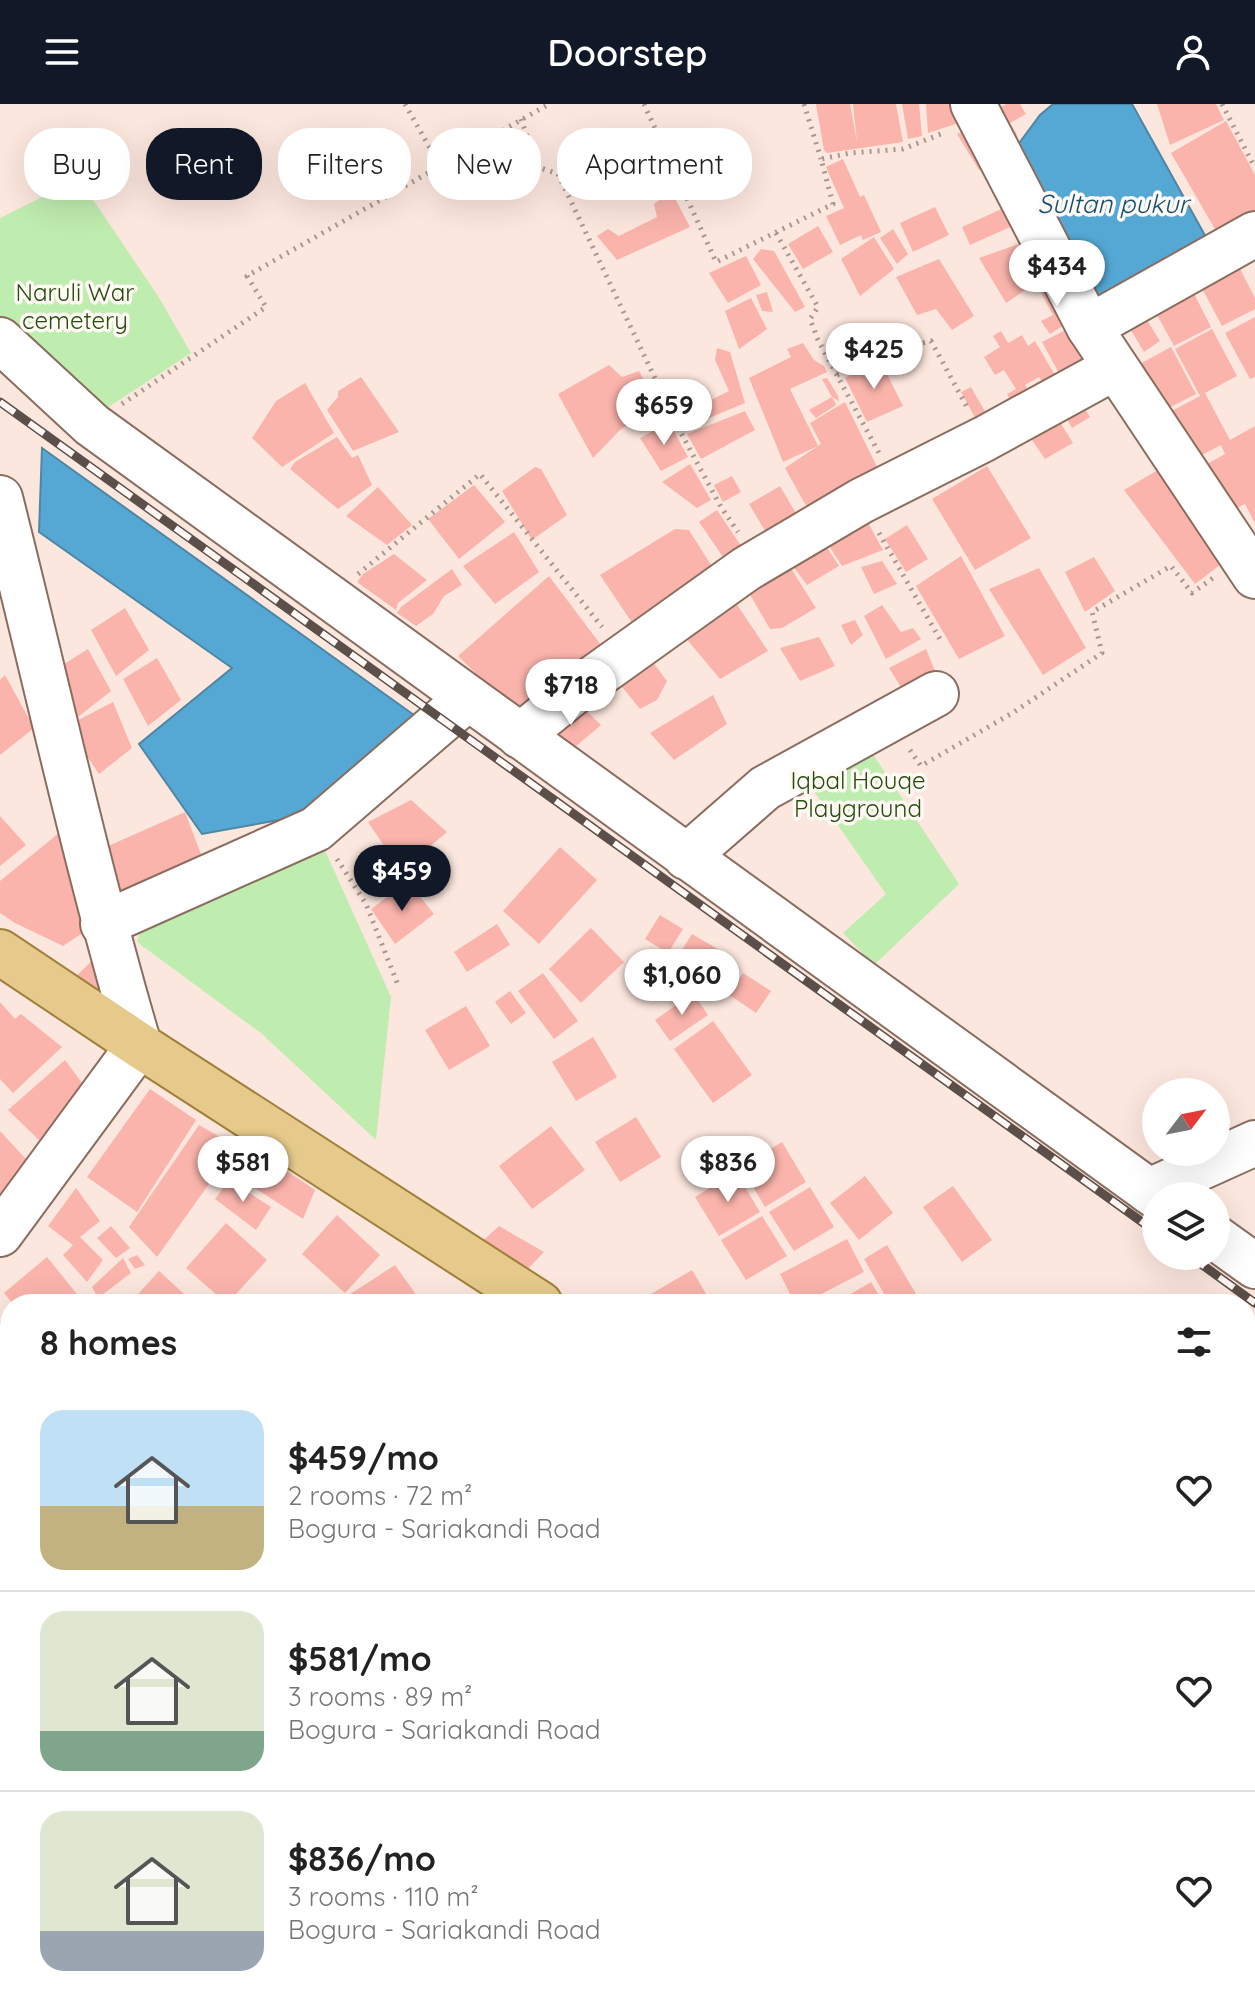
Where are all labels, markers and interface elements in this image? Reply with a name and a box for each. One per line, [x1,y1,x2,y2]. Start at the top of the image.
icon: menu [40,30,84,74]
text: Doorstep [548,30,707,75]
icon: person [1171,30,1215,74]
chip: Buy [24,128,130,200]
chip: Rent [146,128,262,200]
chip: Filters [278,128,411,200]
chip: New [427,128,541,200]
chip: Apartment [557,128,752,200]
water label: Sultan pukur [1037,187,1192,220]
pin: $434 [1010,240,1104,308]
text: $434 [1027,249,1087,282]
park label: Naruli War cemetery [16,277,134,335]
pin: $425 [827,323,921,391]
text: $425 [844,332,904,365]
pin: $659 [617,379,711,447]
text: $659 [634,388,694,421]
pin: $718 [524,659,618,727]
text: $718 [543,668,599,701]
park label: Iqbal Houqe Playground [790,765,926,823]
pin: $459 [355,845,449,913]
text: $459 [372,854,432,887]
pin: $1,060 [617,949,747,1017]
text: $1,060 [642,958,722,991]
north arrow [1142,1078,1230,1166]
map controls [1142,1078,1230,1270]
pin: $581 [196,1136,290,1204]
pin: $836 [681,1136,775,1204]
text: $581 [216,1145,270,1178]
text: $836 [699,1145,757,1178]
button: layers [1142,1182,1230,1270]
icon: filters [1172,1320,1216,1364]
text: 8 homes [40,1321,177,1364]
text: $459/mo [288,1436,439,1479]
icon: home [104,1442,200,1538]
icon: heart [1172,1468,1216,1512]
text: 2 rooms · 72 m² [288,1479,472,1512]
text: Bogura - Sariakandi Road [288,1512,600,1545]
text: $581/mo [288,1637,432,1680]
icon: home [104,1643,200,1739]
icon: heart [1172,1669,1216,1713]
text: 3 rooms · 89 m² [288,1680,472,1713]
text: Bogura - Sariakandi Road [288,1713,600,1746]
text: $836/mo [288,1837,436,1880]
icon: home [104,1843,200,1939]
icon: heart [1172,1869,1216,1913]
text: 3 rooms · 110 m² [288,1880,479,1913]
text: Bogura - Sariakandi Road [288,1913,600,1946]

